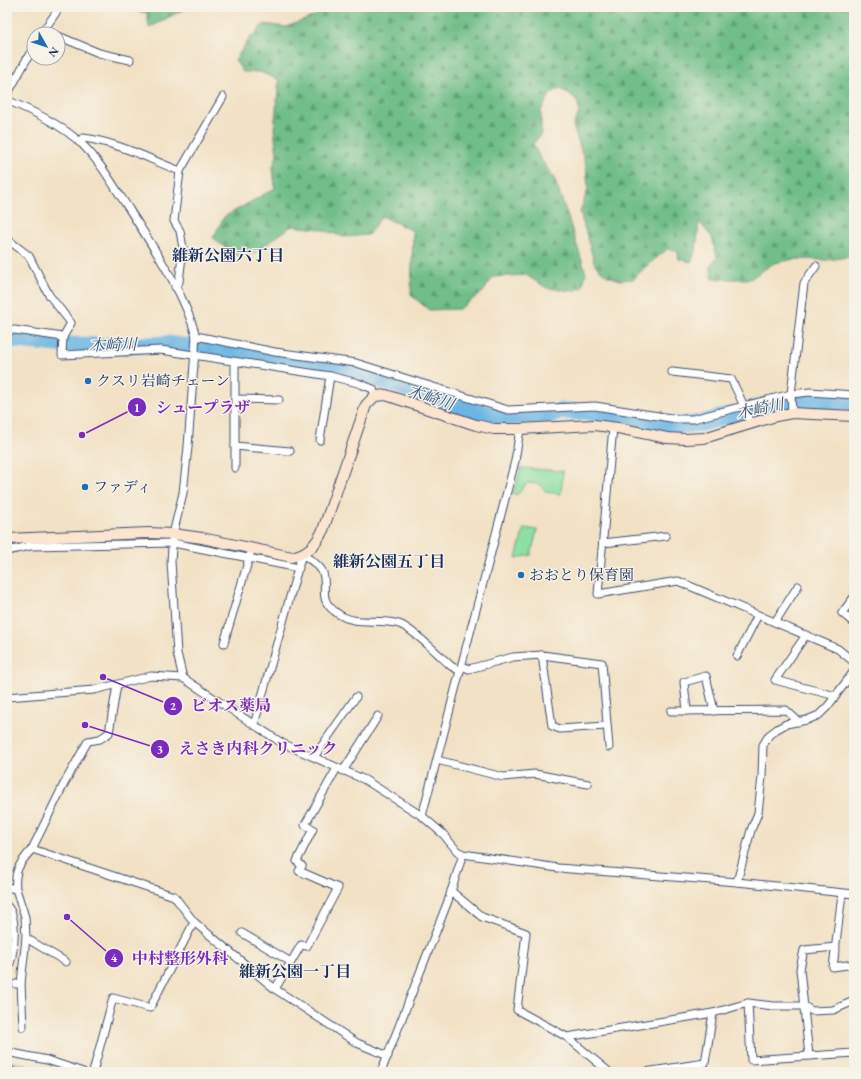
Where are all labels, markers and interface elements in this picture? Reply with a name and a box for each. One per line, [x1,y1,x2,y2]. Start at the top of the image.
north arrow [26,26,66,66]
text: N [45,44,62,60]
district label: 維新公園六丁目 [172,245,284,266]
water label: 木崎川 [89,334,139,355]
place label: クスリ岩崎チェーン [96,371,230,390]
marker: クスリ岩崎チェーン [83,376,93,386]
water label: 木崎川 [405,380,459,415]
callout: シュープラザ [127,393,259,421]
water label: 木崎川 [735,393,788,423]
text: シュープラザ [156,397,250,418]
text: 1 [134,400,140,416]
place label: ファディ [93,477,152,496]
marker: ファディ [80,482,90,492]
district label: 維新公園五丁目 [333,551,445,572]
place label: おおとり保育園 [529,565,634,584]
marker: おおとり保育園 [516,570,526,580]
callout: ビオス薬局 [163,692,279,720]
text: ビオス薬局 [191,695,271,716]
text: 2 [170,698,177,714]
callout: えさき内科クリニック [150,735,346,763]
text: えさき内科クリニック [178,738,338,759]
text: 3 [157,741,163,757]
callout: 中村整形外科 [104,944,236,972]
text: 中村整形外科 [132,948,229,969]
text: 4 [111,950,118,966]
district label: 維新公園一丁目 [239,961,351,982]

